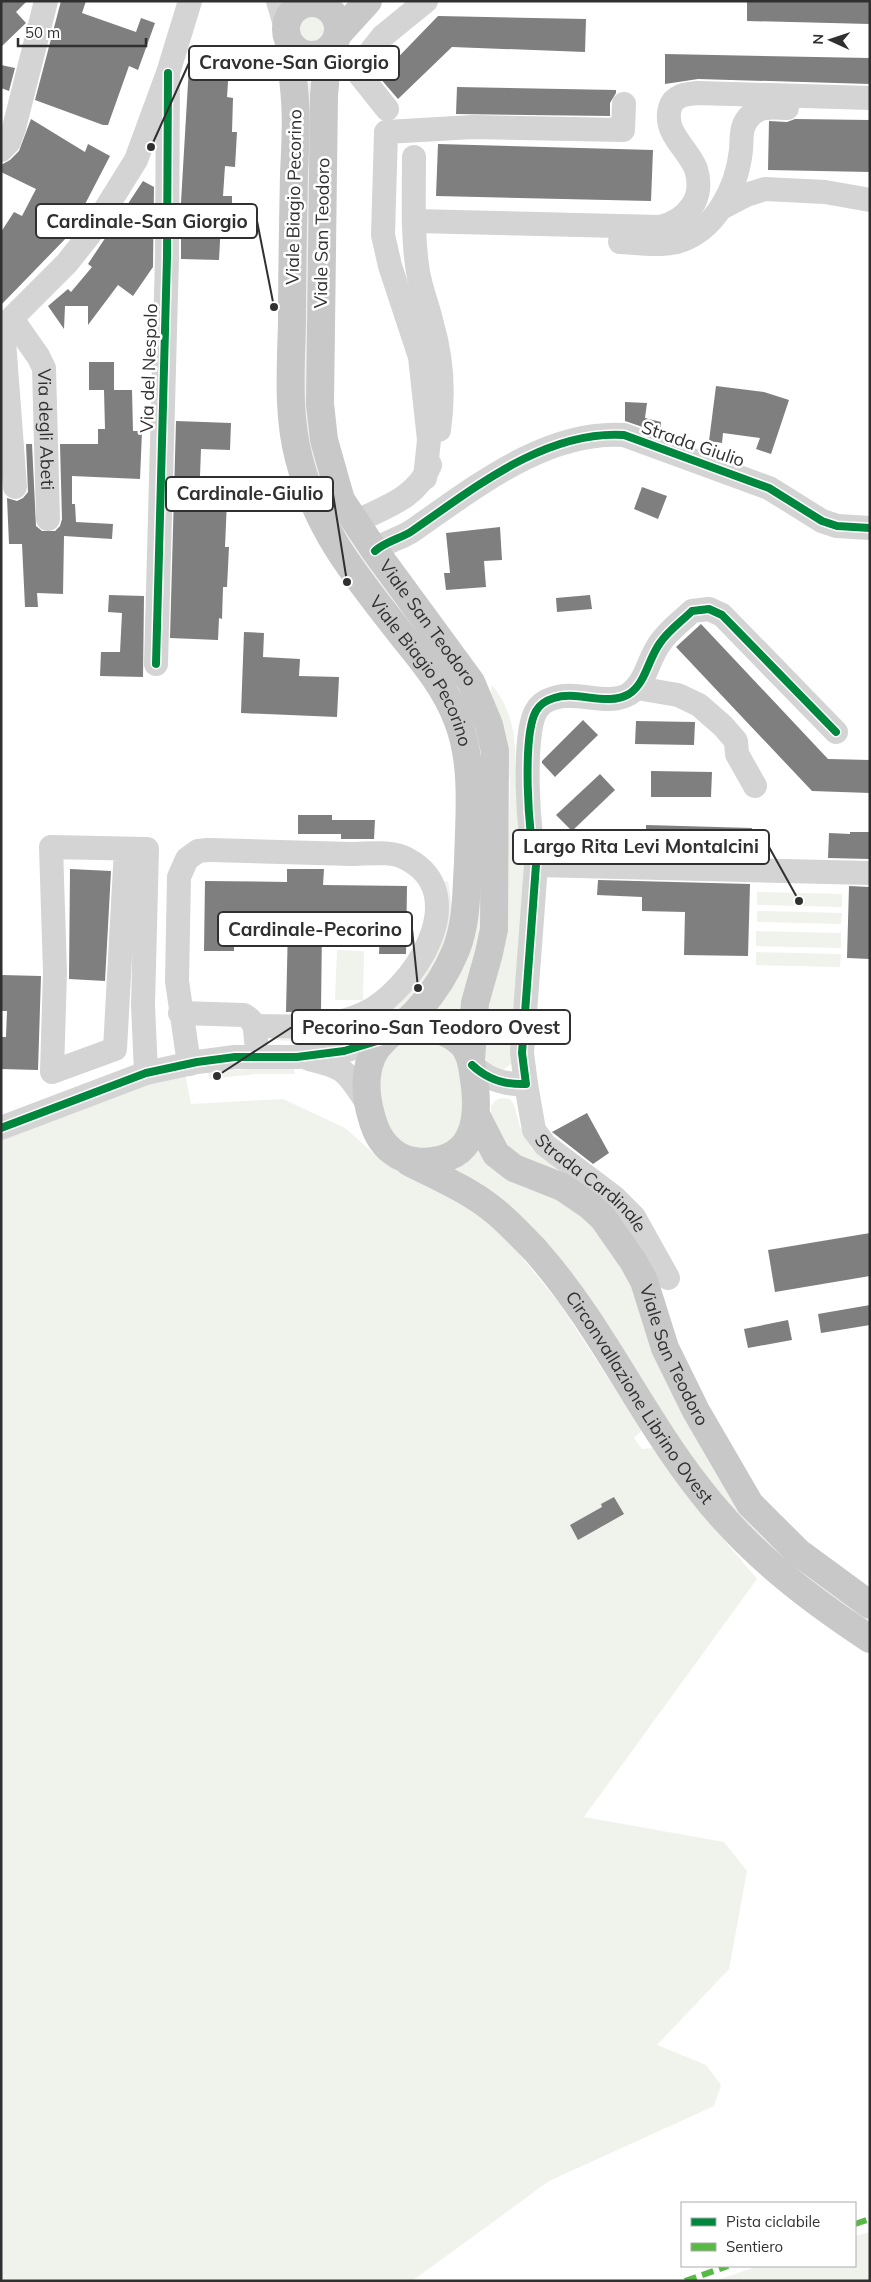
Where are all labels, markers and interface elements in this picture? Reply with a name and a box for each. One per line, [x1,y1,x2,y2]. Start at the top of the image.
scale bar [18,15,145,47]
north arrow [806,15,856,65]
text: 50 m [25,23,60,42]
text: N [809,34,827,45]
callout: Cravone-San Giorgio [189,46,399,80]
text: Cravone-San Giorgio [199,50,389,74]
street label: Viale Biagio Pecorino [280,109,307,285]
street label: Viale San Teodoro [309,157,334,309]
callout: Cardinale-San Giorgio [36,204,257,238]
text: Cardinale-San Giorgio [46,209,248,233]
street label: Via del Nespolo [135,303,162,433]
street label: Via degli Abeti [33,368,59,490]
street label: Strada Giulio [639,415,748,472]
callout: Cardinale-Giulio [166,477,333,511]
text: Cardinale-Giulio [176,481,324,505]
street label: Viale San Teodoro [374,555,482,690]
street label: Viale Biagio Pecorino [364,591,477,749]
callout: Largo Rita Levi Montalcini [513,830,769,864]
text: Largo Rita Levi Montalcini [523,834,759,858]
callout: Cardinale-Pecorino [218,912,412,946]
text: Cardinale-Pecorino [228,917,402,941]
callout: Pecorino-San Teodoro Ovest [292,1010,570,1044]
text: Pecorino-San Teodoro Ovest [302,1015,560,1039]
street label: Strada Cardinale [530,1129,652,1236]
street label: Viale San Teodoro [635,1282,714,1430]
street label: Circonvallazione Librino Ovest [561,1286,719,1509]
legend [681,2202,856,2267]
text: Pista ciclabile [726,2212,820,2231]
text: Sentiero [726,2237,783,2256]

